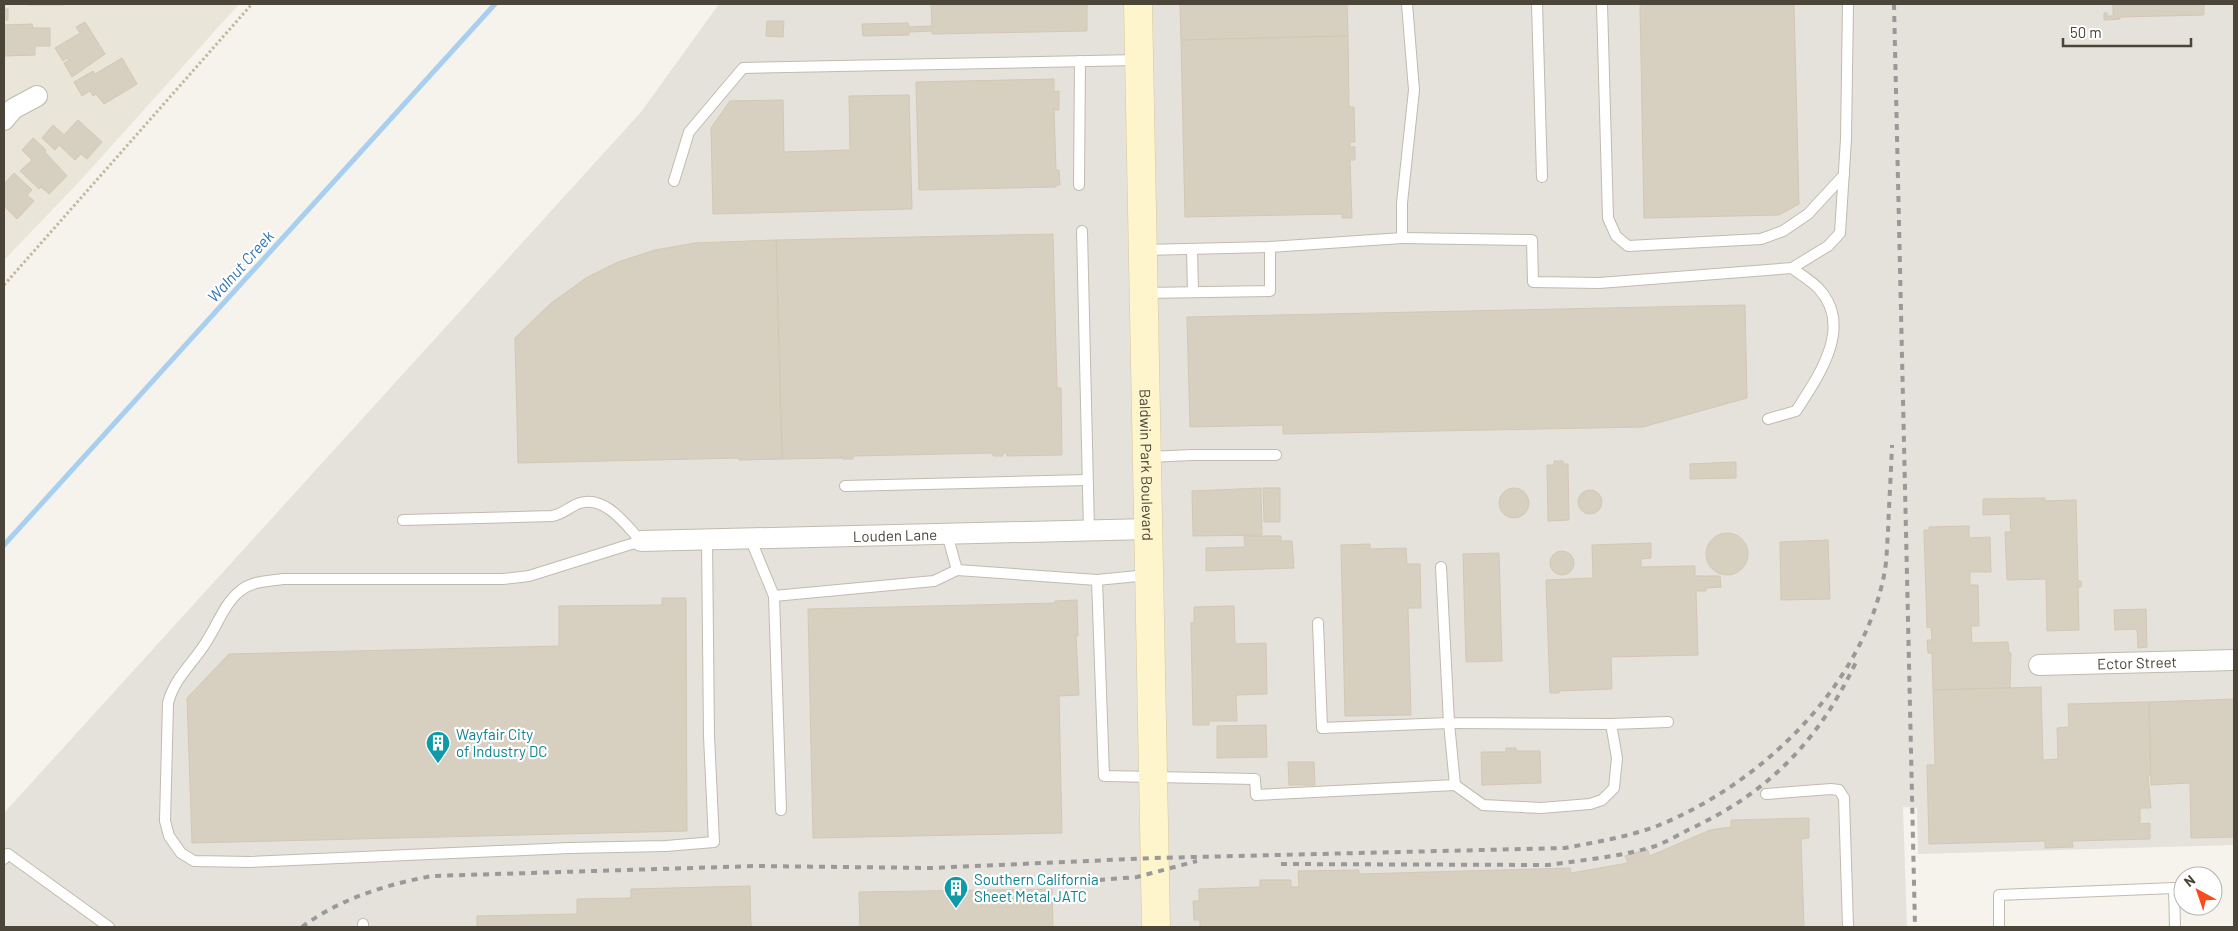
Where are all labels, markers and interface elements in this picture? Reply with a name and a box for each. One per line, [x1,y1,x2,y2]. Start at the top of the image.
scale bar [2063,15,2190,47]
text: 50 m [2070,23,2102,41]
water label: Walnut Creek [203,226,277,306]
street label: Baldwin Park Boulevard [1137,389,1157,541]
street label: Louden Lane [853,525,937,545]
street label: Ector Street [2097,652,2177,673]
place label: Wayfair City of Industry DC [456,725,547,760]
building icon: Wayfair City of Industry DC [425,730,451,764]
north arrow [2173,866,2223,916]
place label: Southern California Sheet Metal JATC [974,870,1099,905]
text: N [2180,871,2198,890]
building icon: Southern California Sheet Metal JATC [943,875,969,909]

